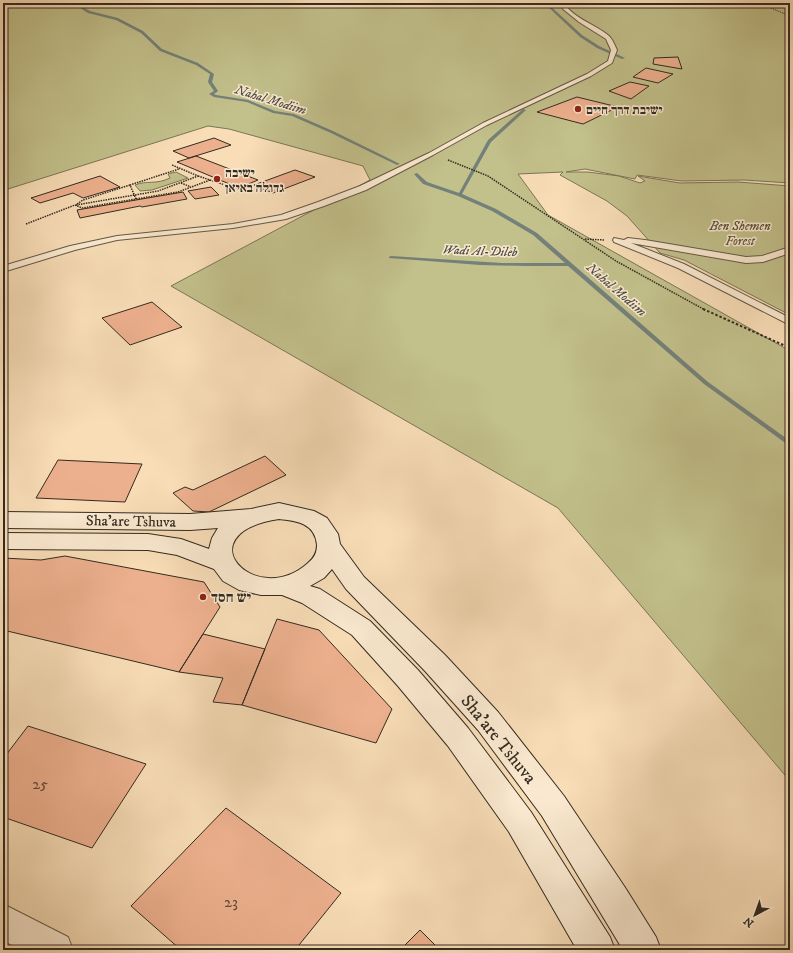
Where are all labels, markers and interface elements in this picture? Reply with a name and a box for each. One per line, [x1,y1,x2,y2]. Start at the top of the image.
water label: Nahal Modiim [232,81,308,118]
place label: ישיבת דרך חיים [586,102,662,118]
marker: ישיבת דרך חיים [573,104,583,114]
place label: ישיבה גדולה באיאן [225,165,284,196]
marker: ישיבה גדולה באיאן [212,174,222,184]
park label: Ben Shemen Forest [708,218,771,249]
water label: Wadi Al-Dileb [442,242,518,260]
water label: Nahal Modiim [582,259,649,320]
street label: Sha'are Tshuva [86,511,177,532]
place label: יש חסד [211,588,252,607]
marker: יש חסד [198,592,208,602]
street label: Sha'are Tshuva [456,691,541,789]
house number: 25 [32,774,48,794]
house number: 23 [224,892,238,912]
north arrow [735,895,775,935]
text: N [741,914,757,930]

